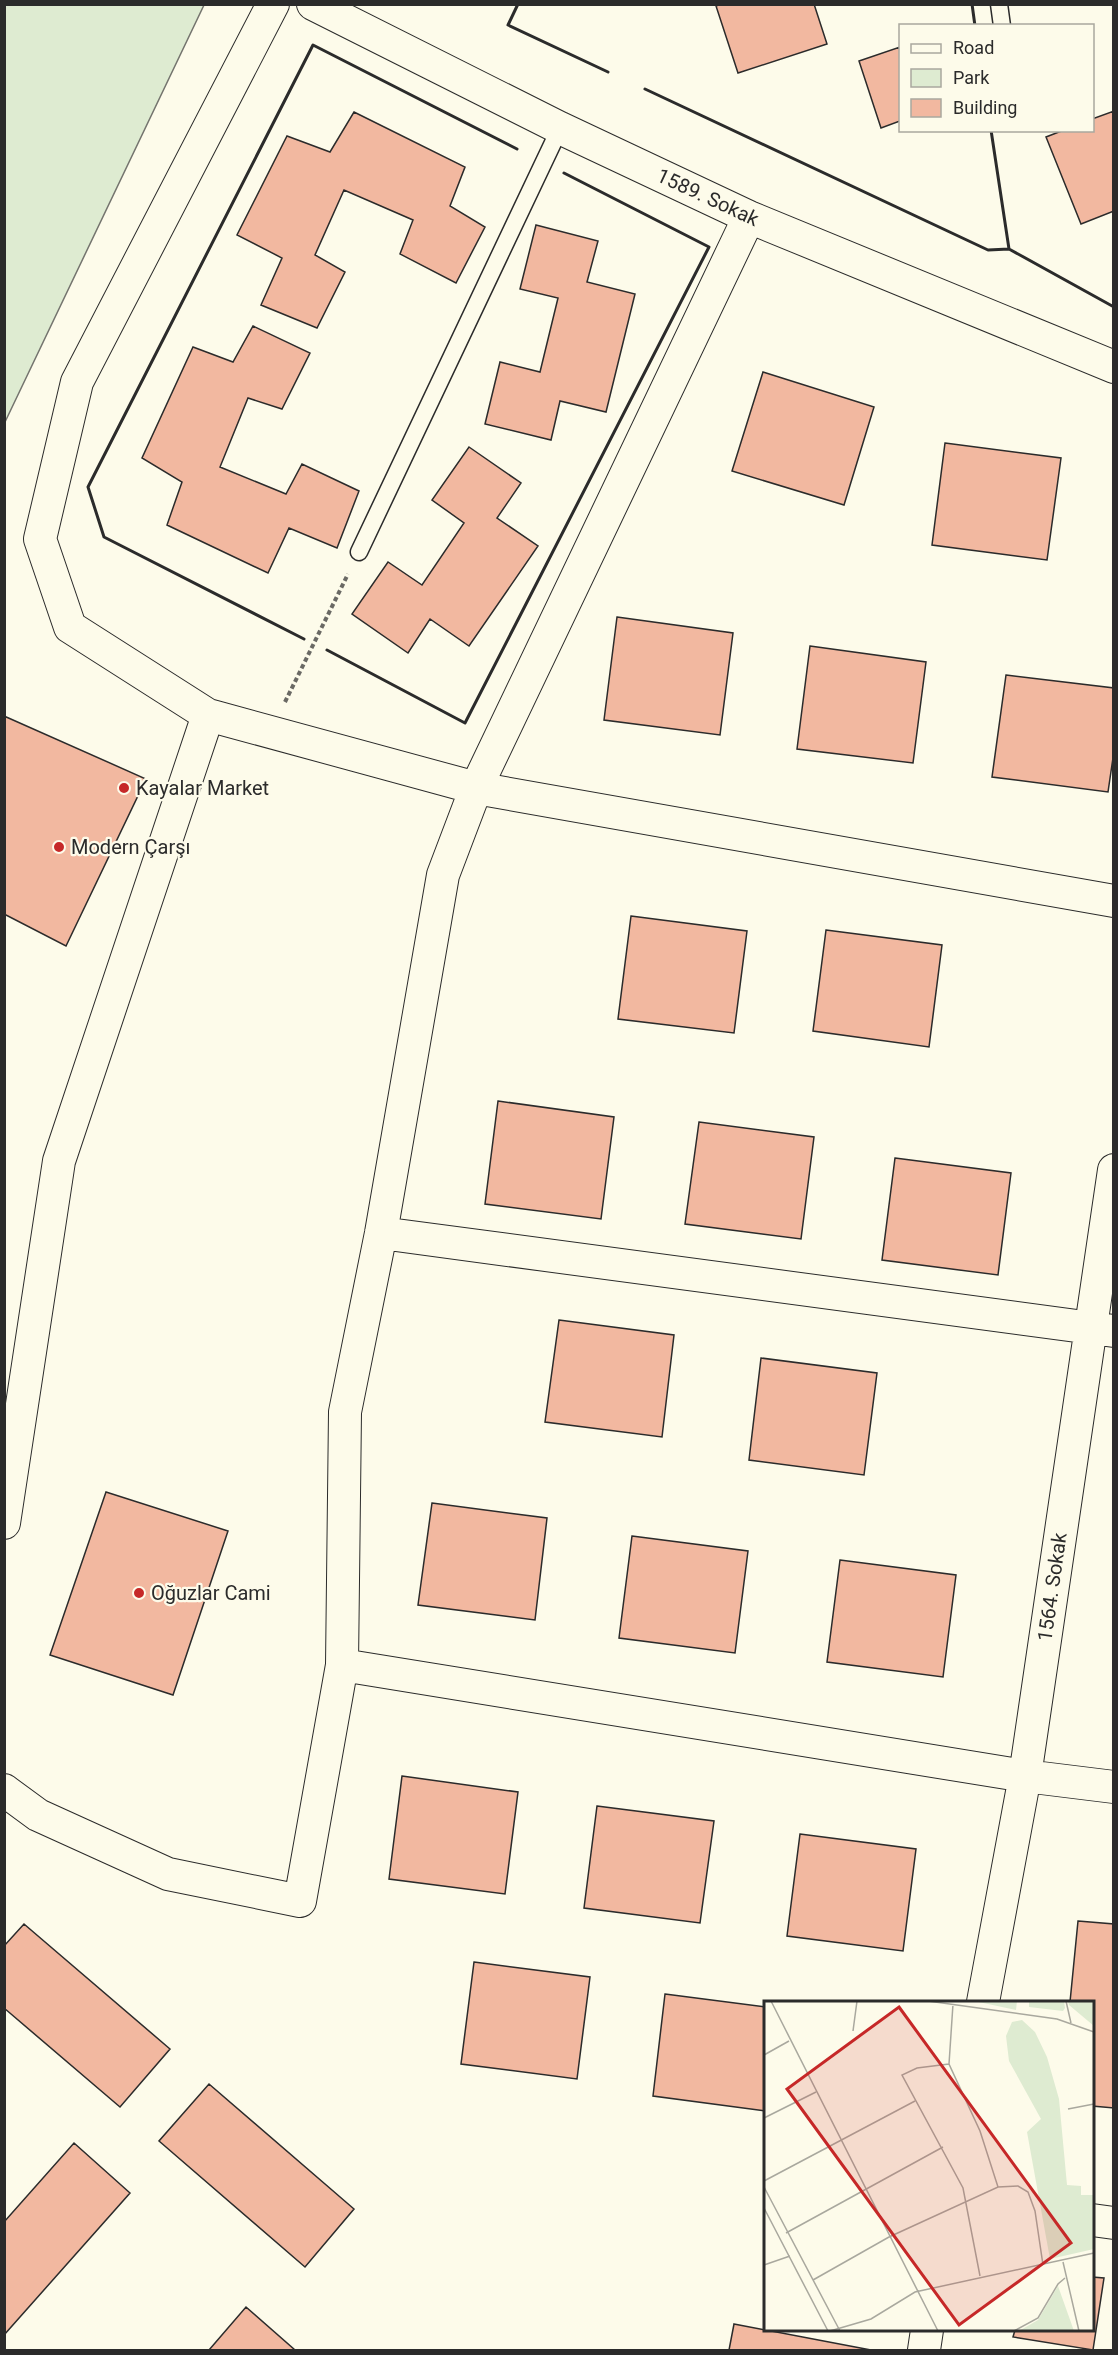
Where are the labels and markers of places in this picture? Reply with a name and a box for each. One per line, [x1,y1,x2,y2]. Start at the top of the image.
place label: Kayalar Market [136,776,269,800]
marker: Kayalar Market [117,781,131,795]
place label: Modern Çarşı [71,835,190,859]
marker: Modern Çarşı [52,840,66,854]
place label: Oğuzlar Cami [151,1581,271,1605]
marker: Oğuzlar Cami [132,1586,146,1600]

